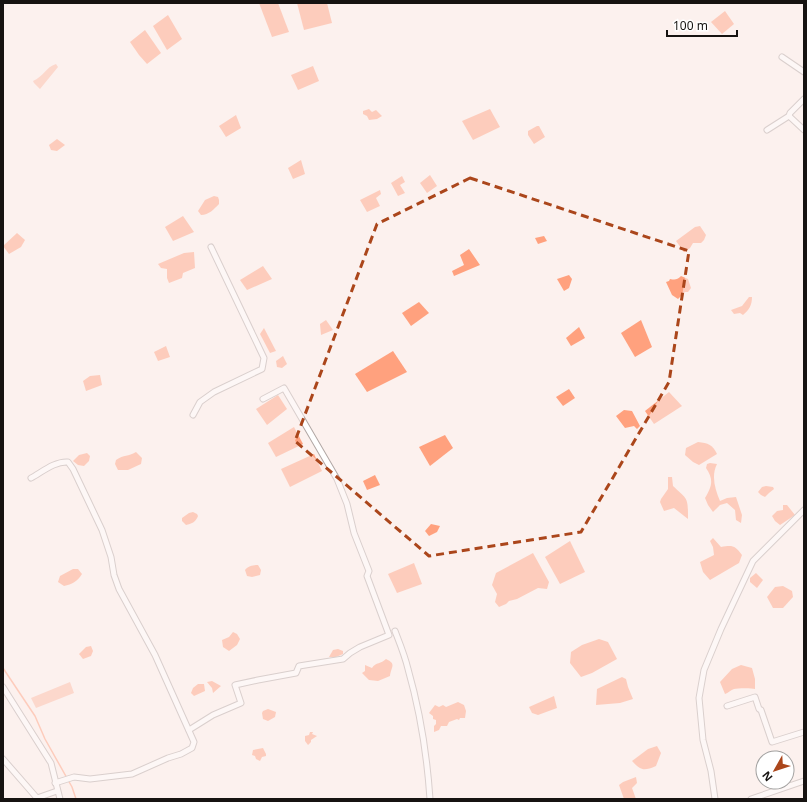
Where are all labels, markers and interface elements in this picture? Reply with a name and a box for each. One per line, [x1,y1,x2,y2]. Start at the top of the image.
scale bar [667,12,737,38]
text: 100 m [673,17,708,34]
north arrow [755,750,795,790]
text: N [758,768,775,785]

